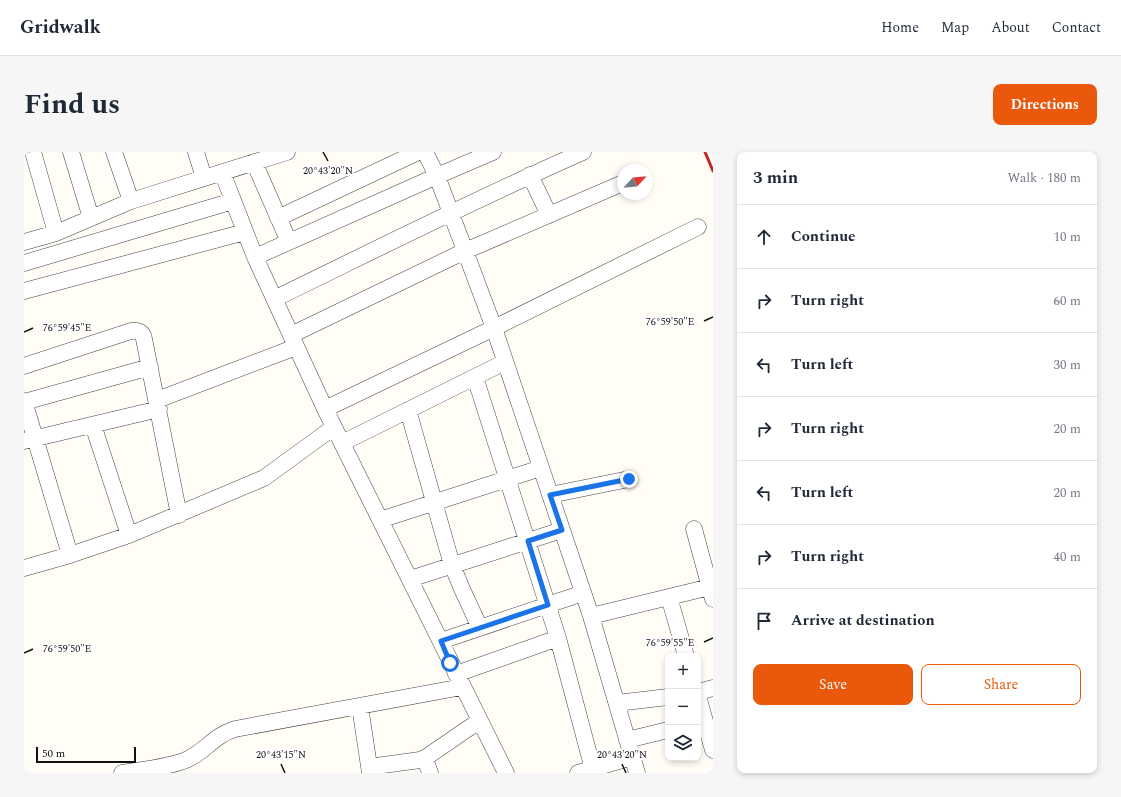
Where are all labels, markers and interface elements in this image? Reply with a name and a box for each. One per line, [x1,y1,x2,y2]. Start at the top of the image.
text: Gridwalk [20,13,101,42]
text: Home [881,17,919,38]
text: Map [941,17,969,38]
text: About [991,17,1030,38]
text: Contact [1052,17,1101,38]
text: Find us [24,83,120,126]
button: Directions [993,84,1097,125]
text: 20°43'20"N [303,163,353,179]
north arrow [617,164,653,200]
text: 3 min [753,165,798,191]
text: Walk · 180 m [1007,168,1081,188]
text: Continue [791,225,856,248]
icon: ahead [753,226,775,248]
text: 10 m [1054,227,1081,247]
text: Turn right [791,289,864,312]
icon: right [753,290,775,312]
text: 60 m [1054,291,1081,311]
text: 76°59'50"E [646,314,694,330]
text: 76°59'45"E [43,320,91,336]
text: Turn left [791,353,853,376]
icon: left [753,354,775,376]
text: 30 m [1054,355,1081,375]
text: Turn right [791,417,864,440]
icon: right [753,418,775,440]
text: 20 m [1054,419,1081,439]
route end [620,470,638,488]
text: Turn left [791,481,853,504]
icon: left [753,482,775,504]
text: 20 m [1054,483,1081,503]
text: Turn right [791,545,864,568]
icon: right [753,546,775,568]
text: 40 m [1054,547,1081,567]
text: Arrive at destination [791,609,935,632]
icon: arrive [753,610,775,632]
text: 76°59'55"E [646,635,694,651]
text: 76°59'50"E [43,641,91,657]
map controls [665,653,701,761]
button: + [665,653,701,689]
route start [441,654,459,672]
button: Save [753,664,913,705]
button: Share [921,664,1081,705]
button: − [665,689,701,725]
button: layers [665,725,701,761]
scale bar [36,745,136,764]
text: 50 m [42,745,65,762]
text: 20°43'15"N [256,747,306,763]
text: 20°43'20"N [597,747,647,763]

